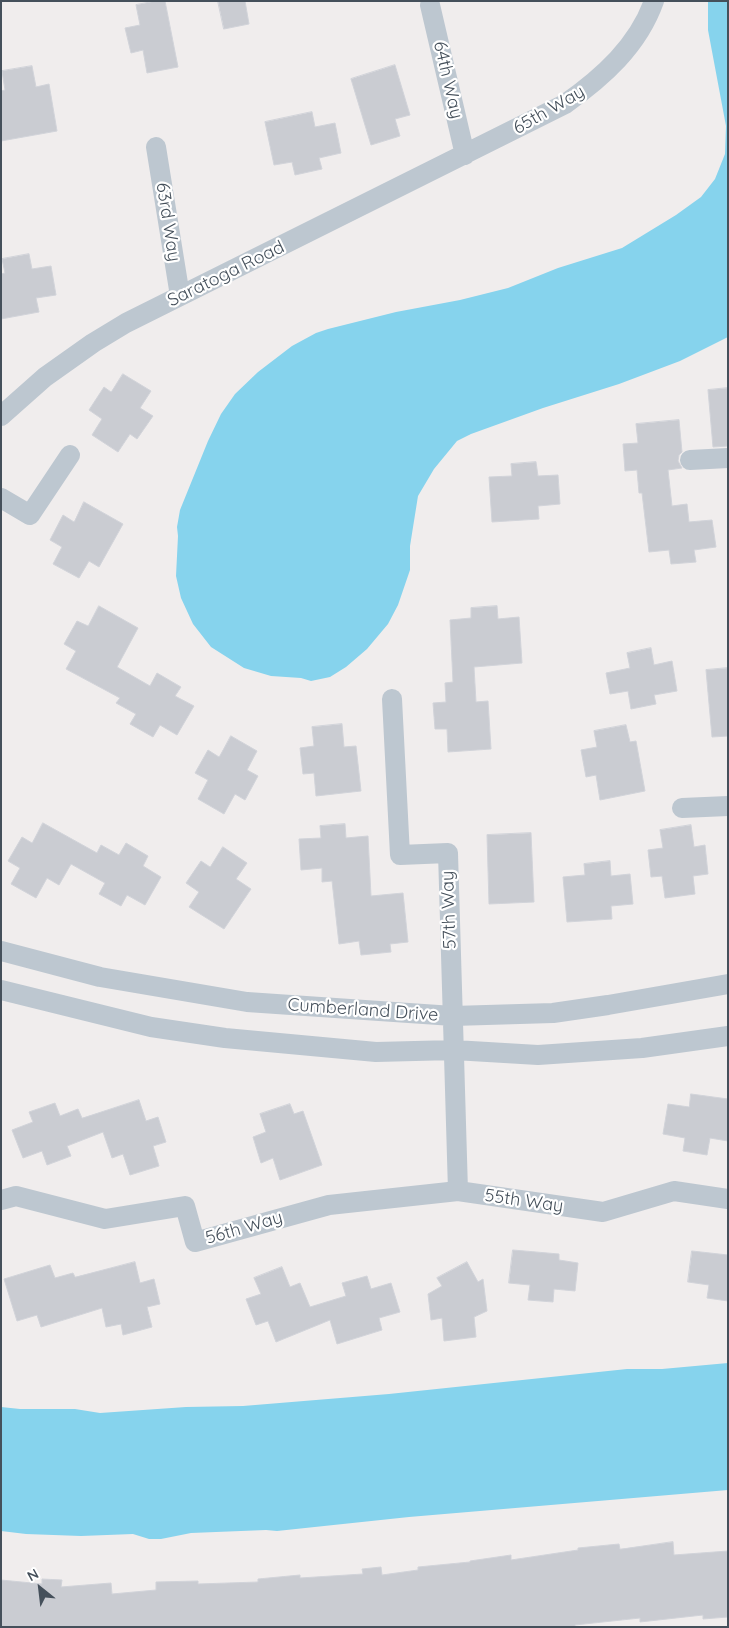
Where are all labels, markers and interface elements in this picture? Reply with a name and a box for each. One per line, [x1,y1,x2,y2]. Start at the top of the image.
street label: 64th Way [429,39,467,121]
street label: 65th Way [509,81,589,139]
street label: 63rd Way [151,181,185,263]
street label: Saratoga Road [164,236,288,312]
street label: 57th Way [437,870,461,950]
street label: Cumberland Drive [287,994,439,1026]
street label: 55th Way [483,1185,565,1217]
street label: 56th Way [203,1207,285,1249]
north arrow [15,1563,65,1613]
text: N [24,1565,42,1585]

